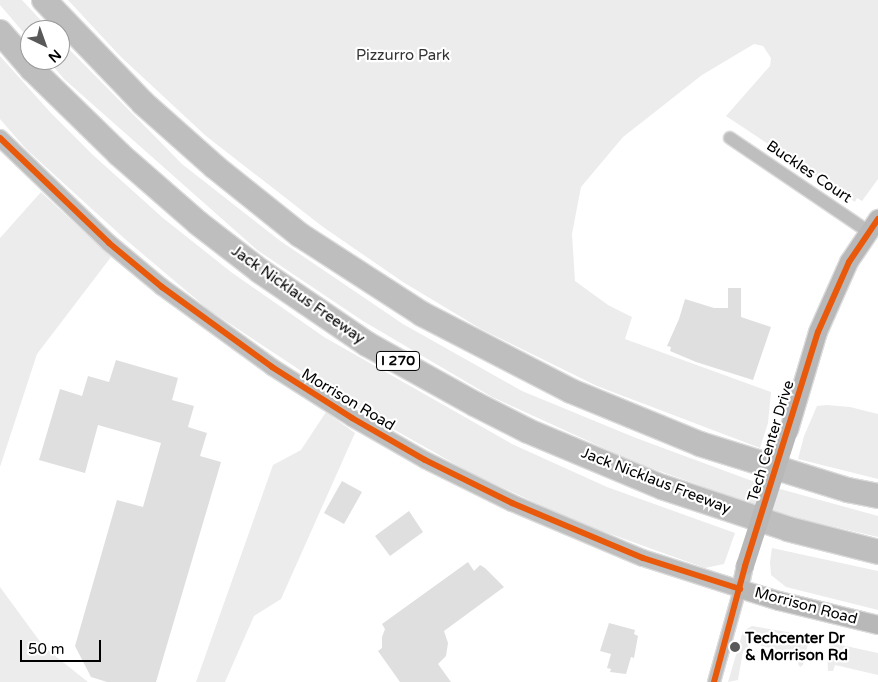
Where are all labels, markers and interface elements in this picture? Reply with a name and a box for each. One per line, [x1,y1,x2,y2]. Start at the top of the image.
north arrow [20,20,70,70]
text: N [45,46,65,66]
park label: Pizzurro Park [356,47,450,65]
street label: Buckles Court [763,137,855,207]
street label: Jack Nicklaus Freeway [228,242,368,348]
road number: I 270 [376,350,420,372]
street label: Morrison Road [298,365,398,435]
street label: Tech Center Drive [744,378,798,504]
street label: Jack Nicklaus Freeway [579,444,733,518]
street label: Morrison Road [753,584,859,628]
place label: Techcenter Dr & Morrison Rd [745,629,848,664]
scale bar [22,630,104,662]
text: 50 m [28,640,65,658]
marker: Techcenter Dr & Morrison Rd [729,641,741,653]

